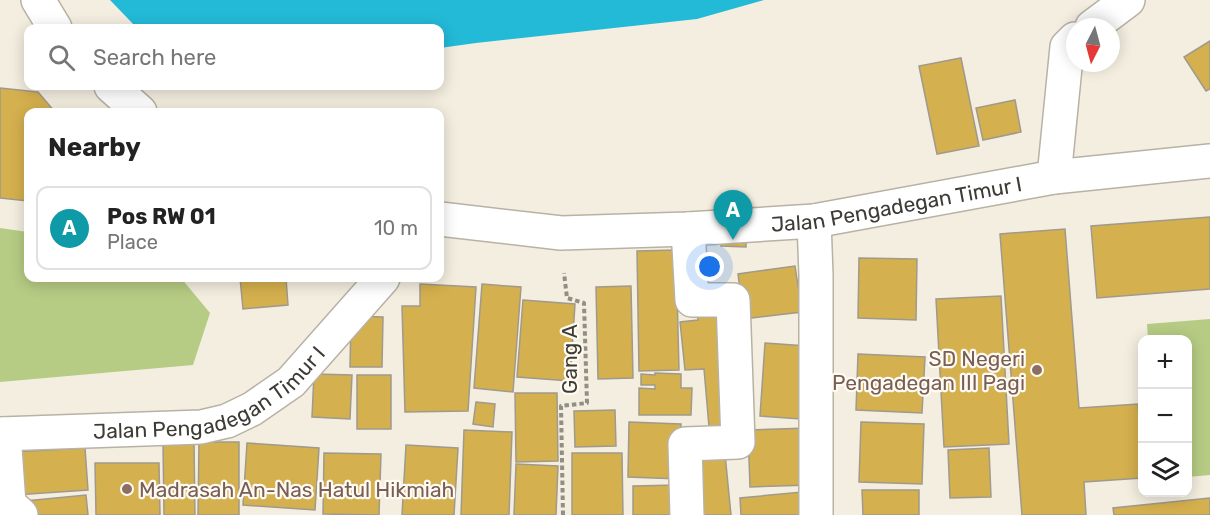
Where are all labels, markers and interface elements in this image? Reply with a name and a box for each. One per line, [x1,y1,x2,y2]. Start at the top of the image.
north arrow [1066,18,1120,72]
search box [24,24,444,90]
icon: search [45,41,78,74]
text: Search here [93,44,216,71]
text: Nearby [48,132,141,163]
street label: Jalan Pengadegan Timur I [770,171,1024,236]
pin: A [714,190,752,240]
text: Pos RW 01 [107,203,216,230]
text: A [62,216,77,240]
text: 10 m [374,216,418,240]
text: Place [107,230,158,254]
your location [695,252,724,281]
street label: Gang A [557,324,582,394]
map controls [1138,335,1192,497]
button: + [1138,335,1192,389]
street label: Jalan Pengadegan Timur I [92,341,330,443]
place label: SD Negeri Pengadegan III Pagi [832,346,1025,395]
marker: SD Negeri Pengadegan III Pagi [1030,363,1044,377]
button: − [1138,389,1192,443]
button: layers [1138,443,1192,497]
place label: Madrasah An-Nas Hatul Hikmiah [139,477,454,502]
marker: Madrasah An-Nas Hatul Hikmiah [120,482,134,496]

